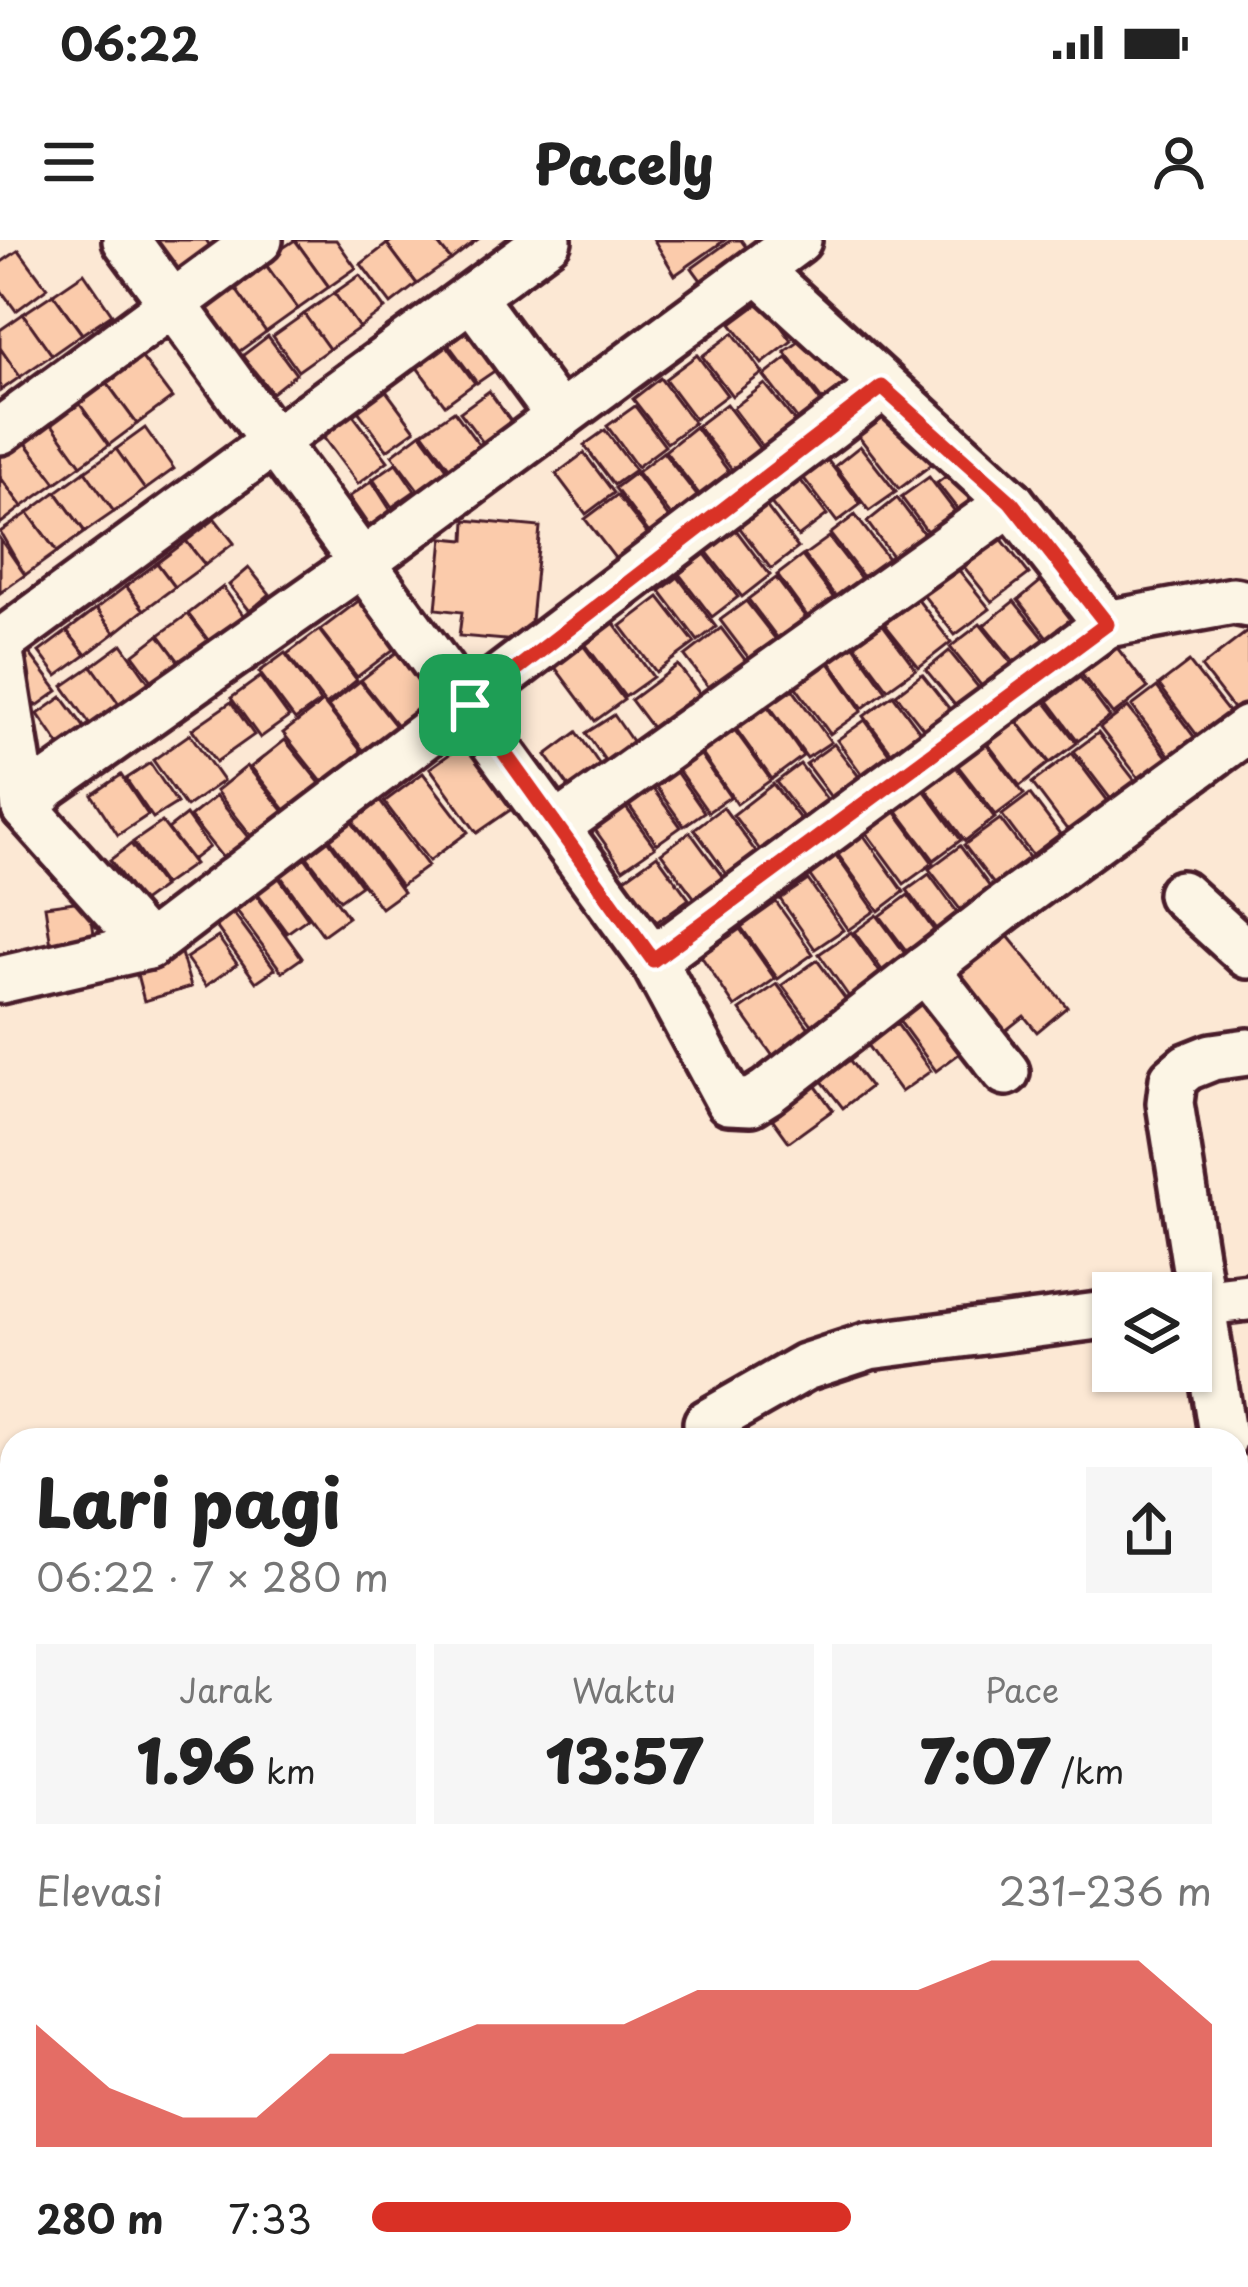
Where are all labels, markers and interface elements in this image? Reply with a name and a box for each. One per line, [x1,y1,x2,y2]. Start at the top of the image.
text: 06:22 [60,8,199,76]
text: Pacely [534,122,714,203]
icon: menu [36,129,102,195]
icon: person [1146,129,1212,195]
pin [419,654,521,756]
icon: arrive [437,672,503,738]
map controls [1092,1272,1212,1392]
button: layers [1092,1272,1212,1392]
text: Lari pagi [36,1451,341,1550]
button: share [1086,1467,1212,1593]
text: 06:22 · 7 × 280 m [36,1546,389,1605]
text: Jarak [179,1664,273,1714]
text: Waktu [572,1664,676,1714]
text: Pace [985,1664,1059,1714]
text: 1.96 [136,1714,255,1804]
text: 13:57 [545,1714,703,1804]
text: 7:07 [920,1714,1050,1804]
text: km [255,1745,316,1795]
text: /km [1050,1745,1124,1795]
text: Elevasi [36,1860,163,1919]
text: 231–236 m [998,1860,1212,1919]
text: 280 m [36,2188,164,2247]
text: 7:33 [228,2188,312,2247]

